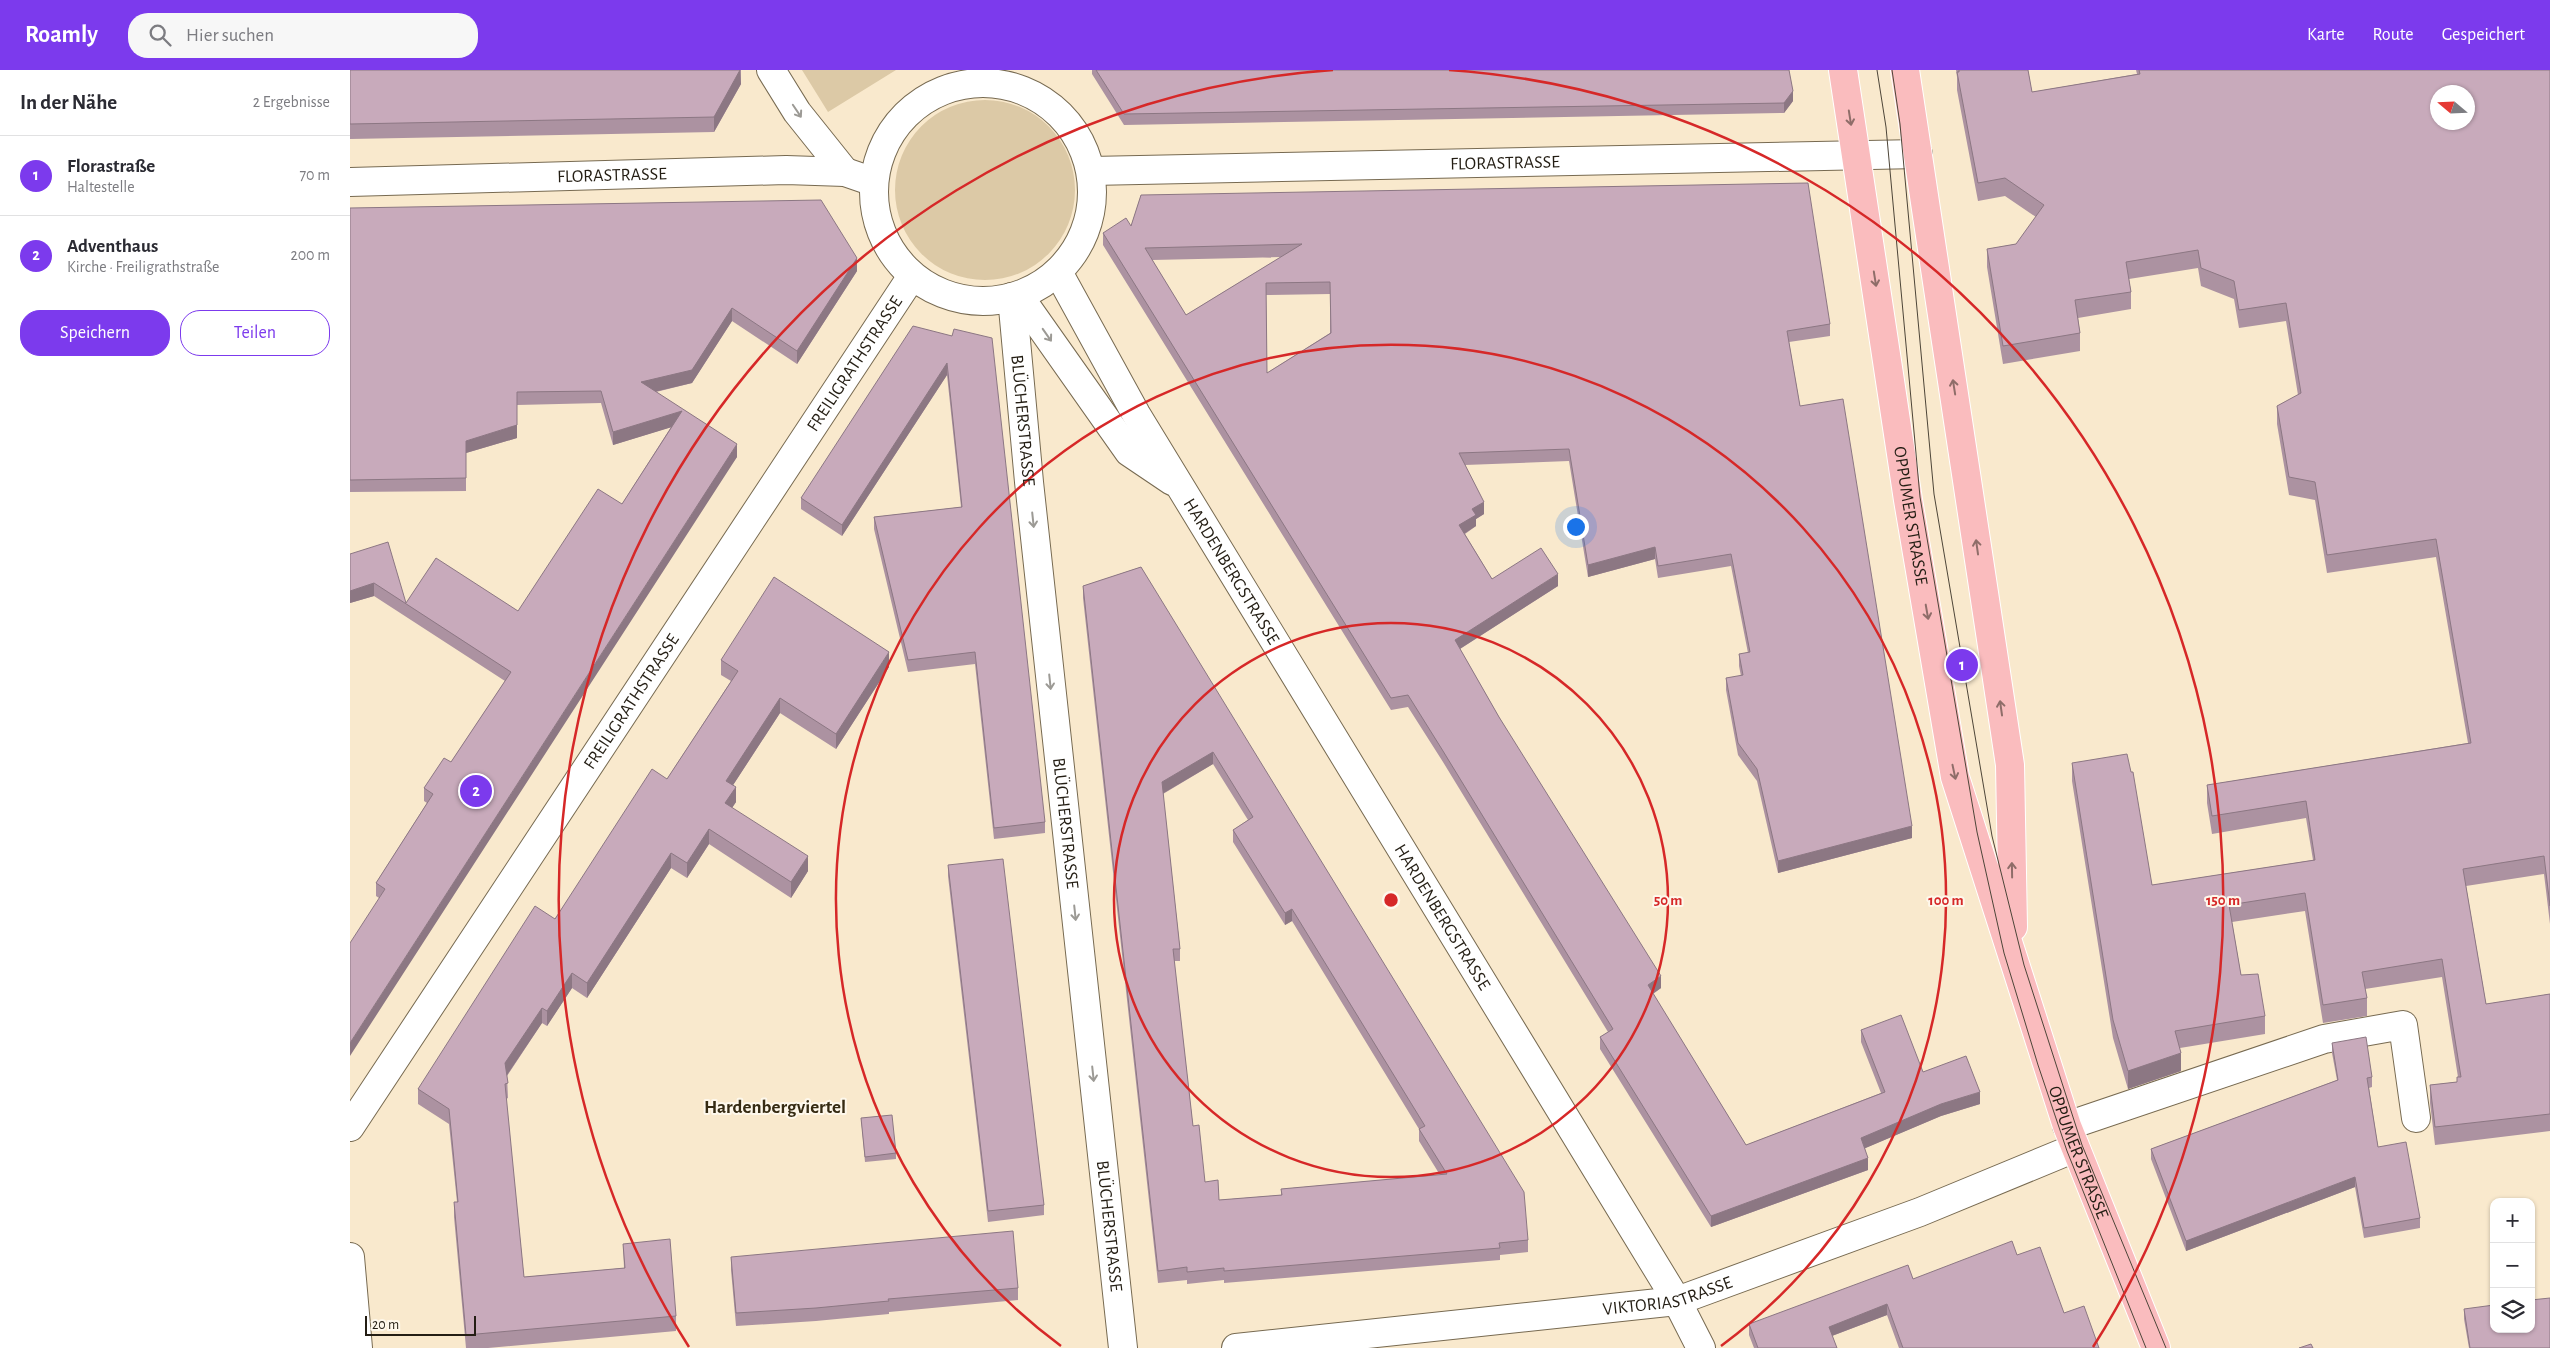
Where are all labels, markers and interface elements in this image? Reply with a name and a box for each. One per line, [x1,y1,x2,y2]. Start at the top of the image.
search box [128,13,478,58]
icon: search [146,21,174,49]
text: Roamly [25,23,98,47]
text: Hier suchen [186,26,274,45]
text: Karte [2307,26,2344,44]
text: Route [2372,26,2414,44]
text: Gespeichert [2442,26,2525,44]
north arrow [2430,85,2475,130]
text: In der Nähe [20,92,117,113]
text: 2 Ergebnisse [253,94,330,110]
one-way arrow [792,104,802,118]
one-way arrow [1846,110,1856,126]
street label: FLORASTRASSE [1450,153,1560,174]
text: Florastraße [67,157,155,176]
street label: FLORASTRASSE [557,165,667,186]
text: 1 [33,167,39,183]
text: 70 m [299,167,330,183]
text: Haltestelle [67,179,135,195]
text: Adventhaus [67,237,158,256]
text: 2 [32,247,40,263]
text: 200 m [290,247,330,263]
text: Kirche · Freiligrathstraße [67,259,219,275]
one-way arrow [1870,270,1880,286]
street label: FREILIGRATHSTRASSE [804,293,906,435]
button: Speichern [20,310,170,356]
button: Teilen [180,310,330,356]
one-way arrow [1042,328,1052,342]
street label: BLÜCHERSTRASSE [1007,354,1037,487]
one-way arrow [1948,379,1958,395]
street label: OPPUMER STRASSE [1890,445,1930,587]
street label: HARDENBERGSTRASSE [1180,495,1282,648]
one-way arrow [1028,512,1038,528]
your location [1563,514,1589,540]
one-way arrow [1972,540,1982,556]
one-way arrow [1922,604,1932,620]
street label: FREILIGRATHSTRASSE [581,631,683,773]
pin: 1 [1946,646,1978,684]
one-way arrow [1046,673,1055,689]
one-way arrow [1996,700,2006,716]
street label: BLÜCHERSTRASSE [1049,757,1081,890]
one-way arrow [1950,764,1959,780]
pin: 2 [460,772,492,810]
street label: HARDENBERGSTRASSE [1391,841,1493,994]
one-way arrow [2007,862,2017,878]
centre of rings [1382,891,1400,909]
text: 50 m [1654,893,1682,908]
text: 100 m [1928,893,1964,908]
text: 150 m [2206,893,2240,908]
one-way arrow [1071,905,1080,921]
one-way arrow [1088,1066,1098,1082]
street label: OPPUMER STRASSE [2045,1084,2111,1222]
district label: Hardenbergviertel [704,1098,846,1117]
street label: BLÜCHERSTRASSE [1093,1159,1125,1293]
map controls [2490,1198,2535,1333]
button: + [2490,1198,2535,1243]
button: − [2490,1243,2535,1288]
street label: VIKTORIASTRASSE [1602,1274,1735,1319]
button: layers [2490,1288,2535,1333]
scale bar [365,1313,476,1336]
text: 20 m [372,1318,399,1332]

